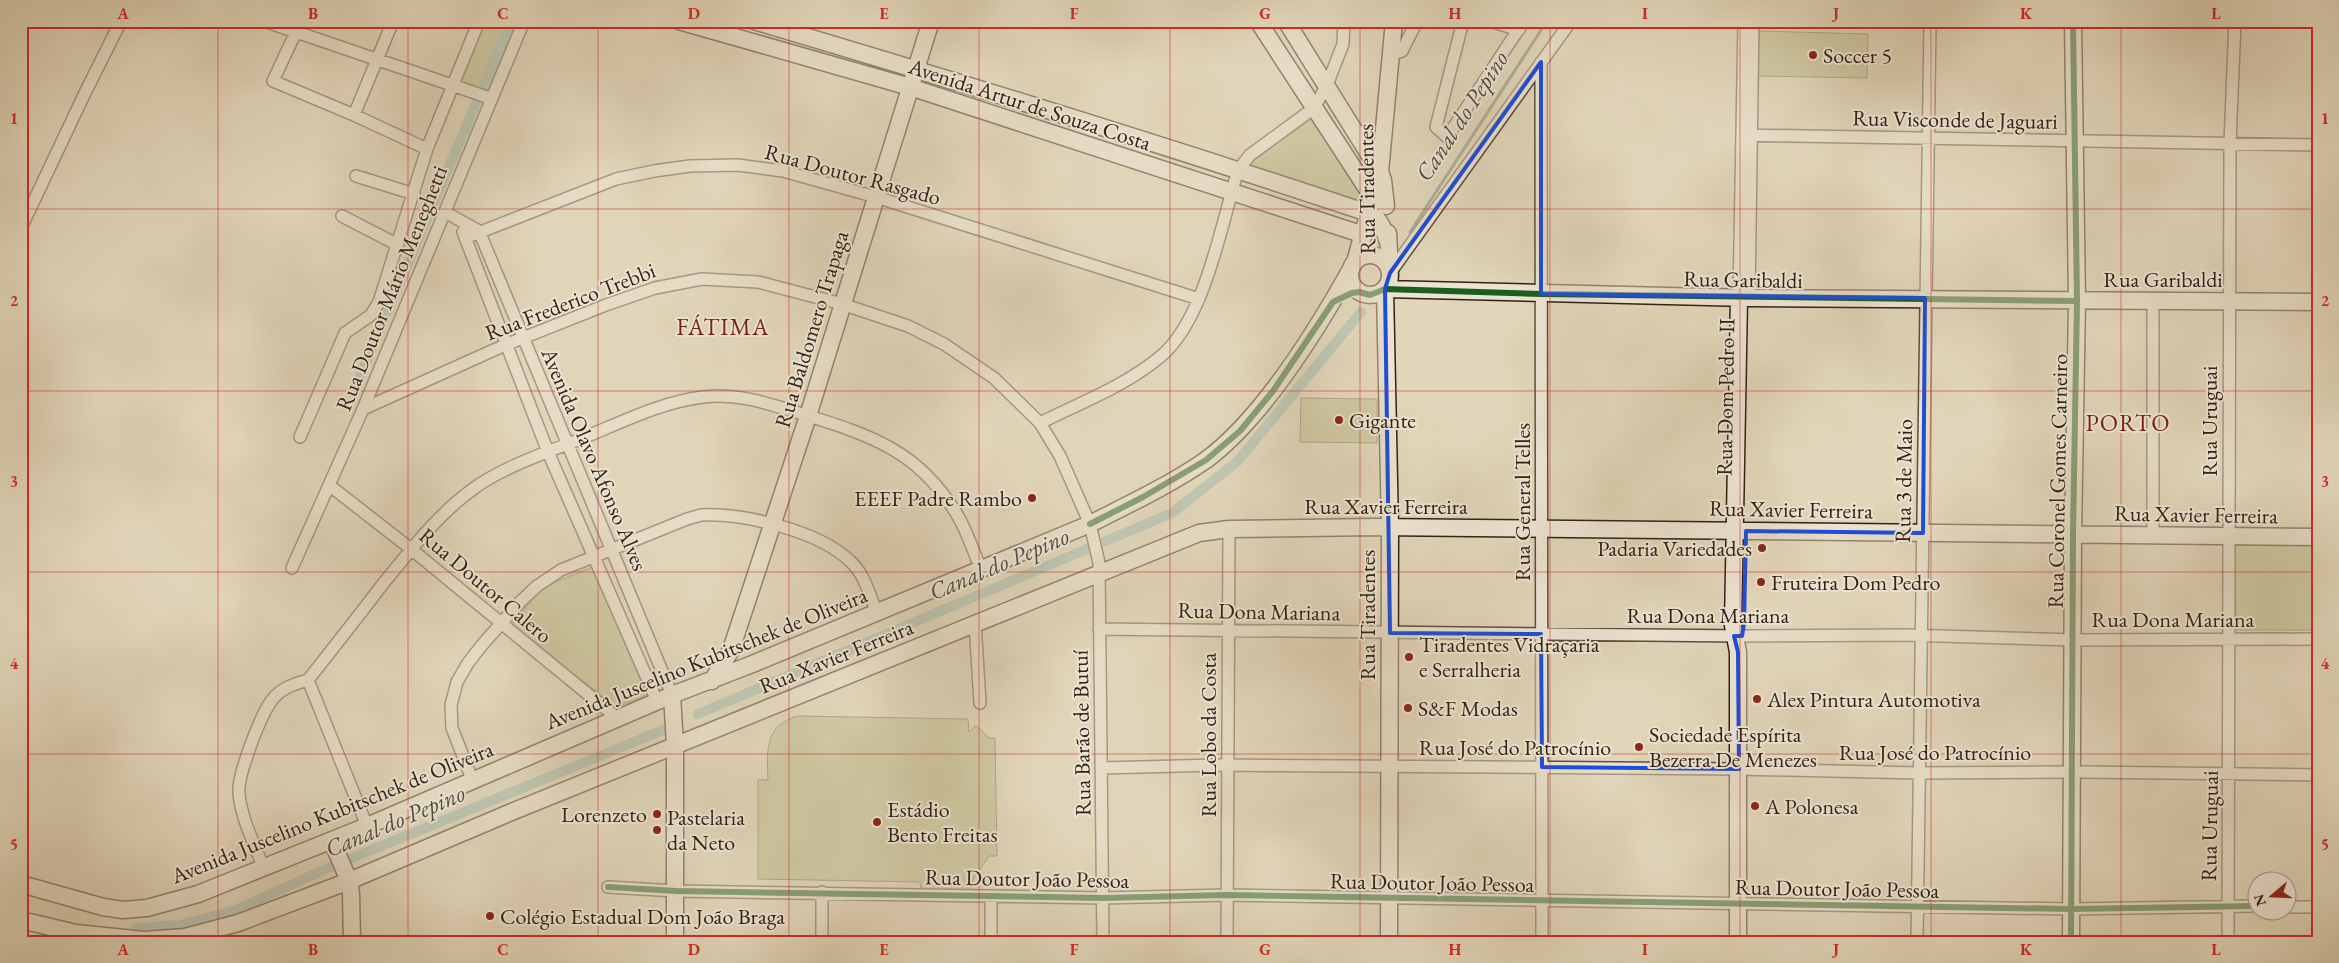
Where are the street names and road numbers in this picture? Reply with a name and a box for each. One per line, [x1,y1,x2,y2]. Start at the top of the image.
street label: Avenida Artur de Souza Costa [904,51,1155,157]
street label: Rua Visconde de Jaguari [1852,103,2058,136]
street label: Rua Tiradentes [1351,123,1382,255]
street label: Rua Doutor Rasgado [762,137,944,212]
street label: Rua Doutor Mário Meneghetti [329,161,454,415]
street label: Rua Baldomero Trapaga [768,227,855,431]
street label: Rua Frederico Trebbi [481,256,659,347]
street label: Rua Garibaldi [1683,264,1803,295]
street label: Rua Garibaldi [2103,265,2223,294]
street label: Rua Dom Pedro II [1710,317,1741,476]
street label: Avenida Olavo Afonso Alves [534,342,655,575]
street label: Rua Coronel Gomes Carneiro [2041,353,2074,609]
street label: Rua Uruguai [2195,366,2224,476]
street label: Rua 3 de Maio [1888,419,1919,543]
street label: Rua General Telles [1508,423,1537,581]
street label: Rua Xavier Ferreira [1304,492,1468,521]
street label: Rua Xavier Ferreira [1709,494,1873,525]
street label: Rua Xavier Ferreira [2114,499,2278,530]
street label: Rua Doutor Calero [413,521,558,650]
street label: Rua Tiradentes [1353,550,1382,680]
street label: Avenida Juscelino Kubitschek de Oliveira [540,580,872,737]
street label: Rua Dona Mariana [1177,596,1341,627]
street label: Rua Dona Mariana [1627,601,1790,630]
street label: Rua Dona Mariana [2092,605,2255,634]
street label: Rua Xavier Ferreira [755,612,918,701]
street label: Rua Barão de Butuí [1066,649,1097,816]
street label: Rua Lobo da Costa [1194,653,1223,817]
street label: Rua José do Patrocínio [1419,733,1611,762]
street label: Avenida Juscelino Kubitschek de Oliveira [166,734,498,891]
street label: Rua José do Patrocínio [1839,738,2031,767]
street label: Rua Uruguai [2194,770,2225,882]
street label: Rua Doutor João Pessoa [925,862,1130,895]
street label: Rua Doutor João Pessoa [1330,866,1535,899]
street label: Rua Doutor João Pessoa [1735,872,1940,905]

